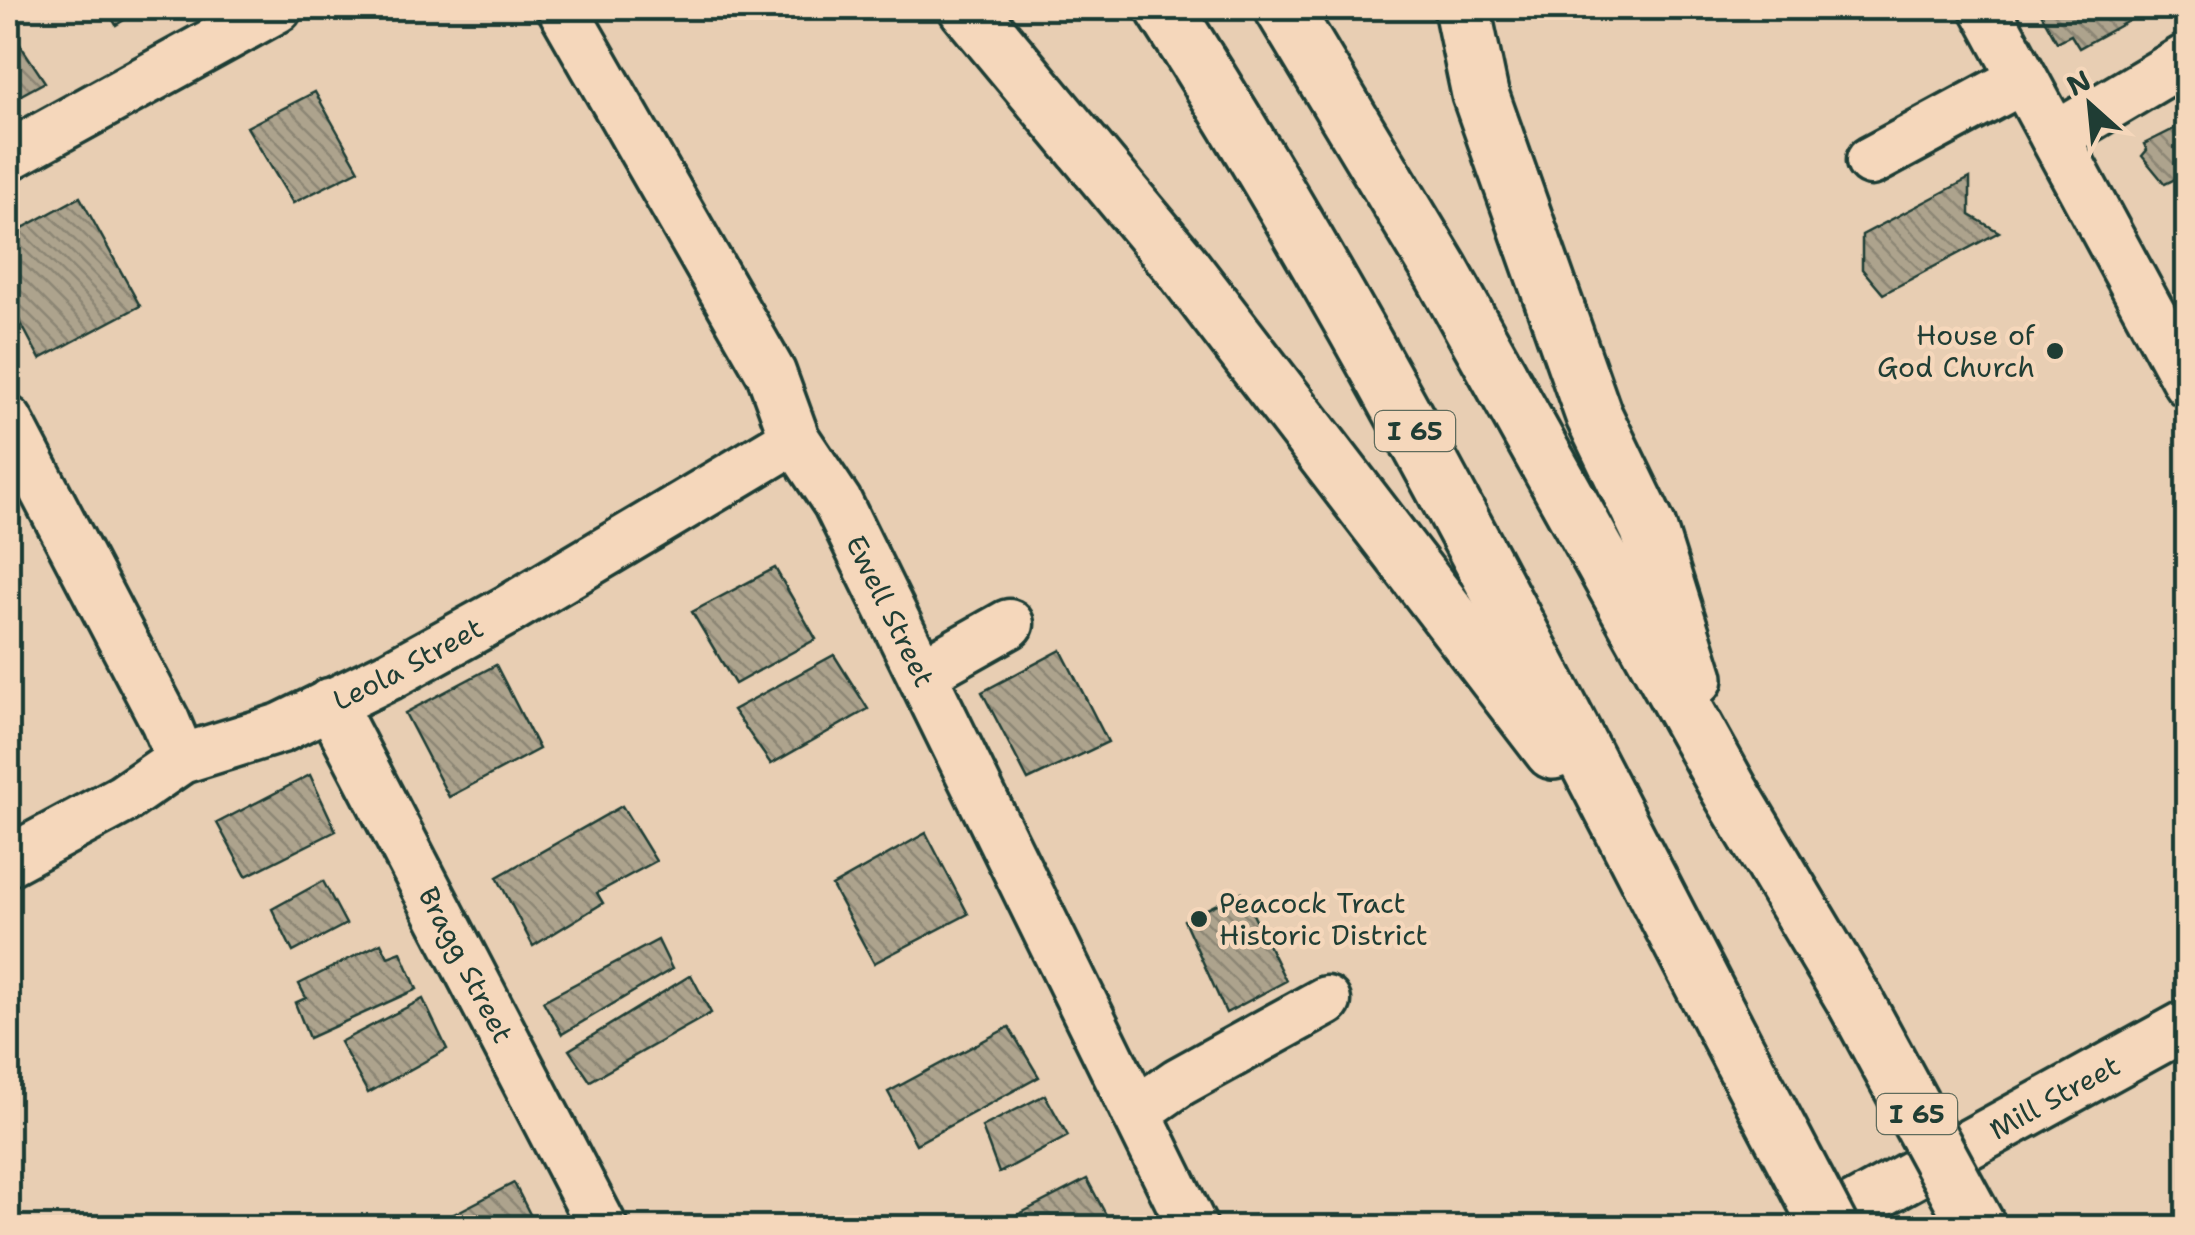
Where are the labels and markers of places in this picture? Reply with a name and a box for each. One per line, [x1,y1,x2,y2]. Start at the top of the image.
place label: House of God Church [1877,316,2036,386]
marker: House of God Church [2044,340,2066,362]
place label: Peacock Tract Historic District [1219,884,1428,954]
marker: Peacock Tract Historic District [1188,908,1210,930]

